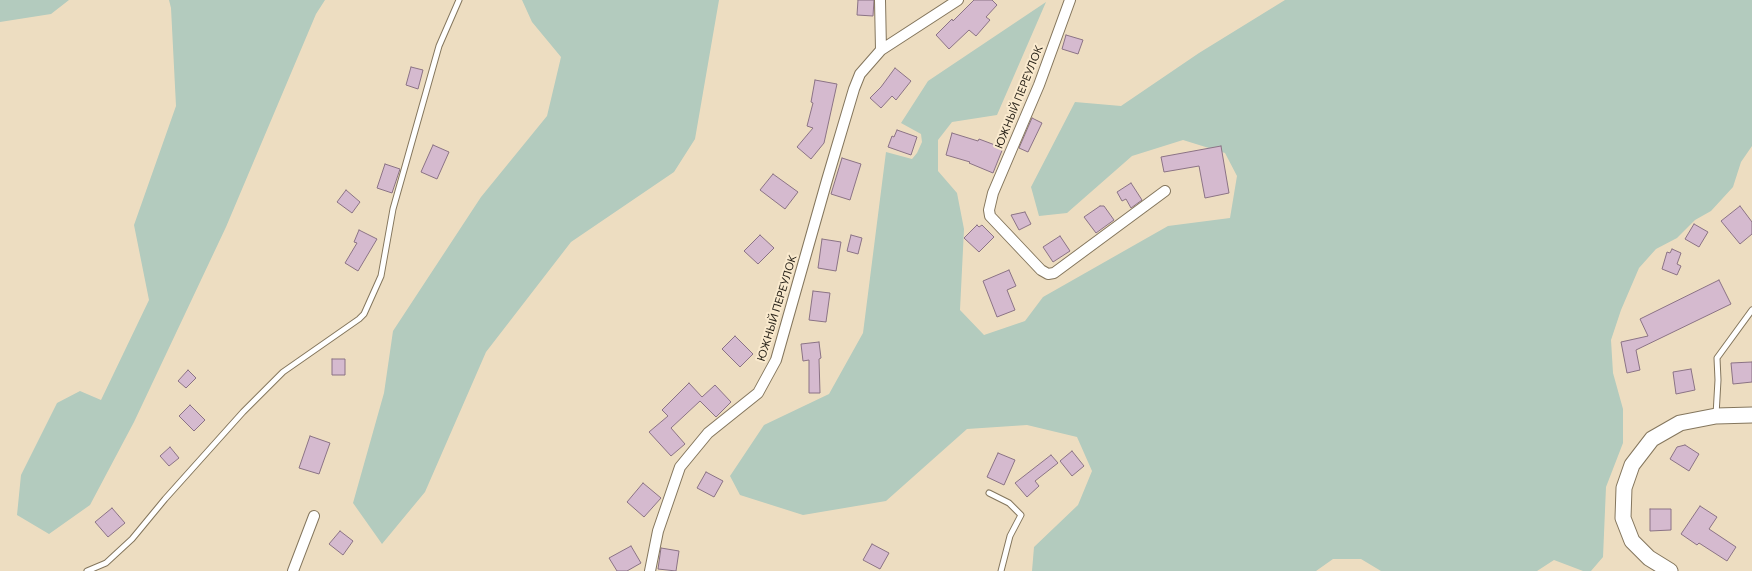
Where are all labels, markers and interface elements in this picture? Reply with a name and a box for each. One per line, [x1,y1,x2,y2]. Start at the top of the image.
street label: ЮЖНЫЙ ПЕРЕУЛОК [992,43,1046,151]
street label: ЮЖНЫЙ ПЕРЕУЛОК [755,253,799,363]

